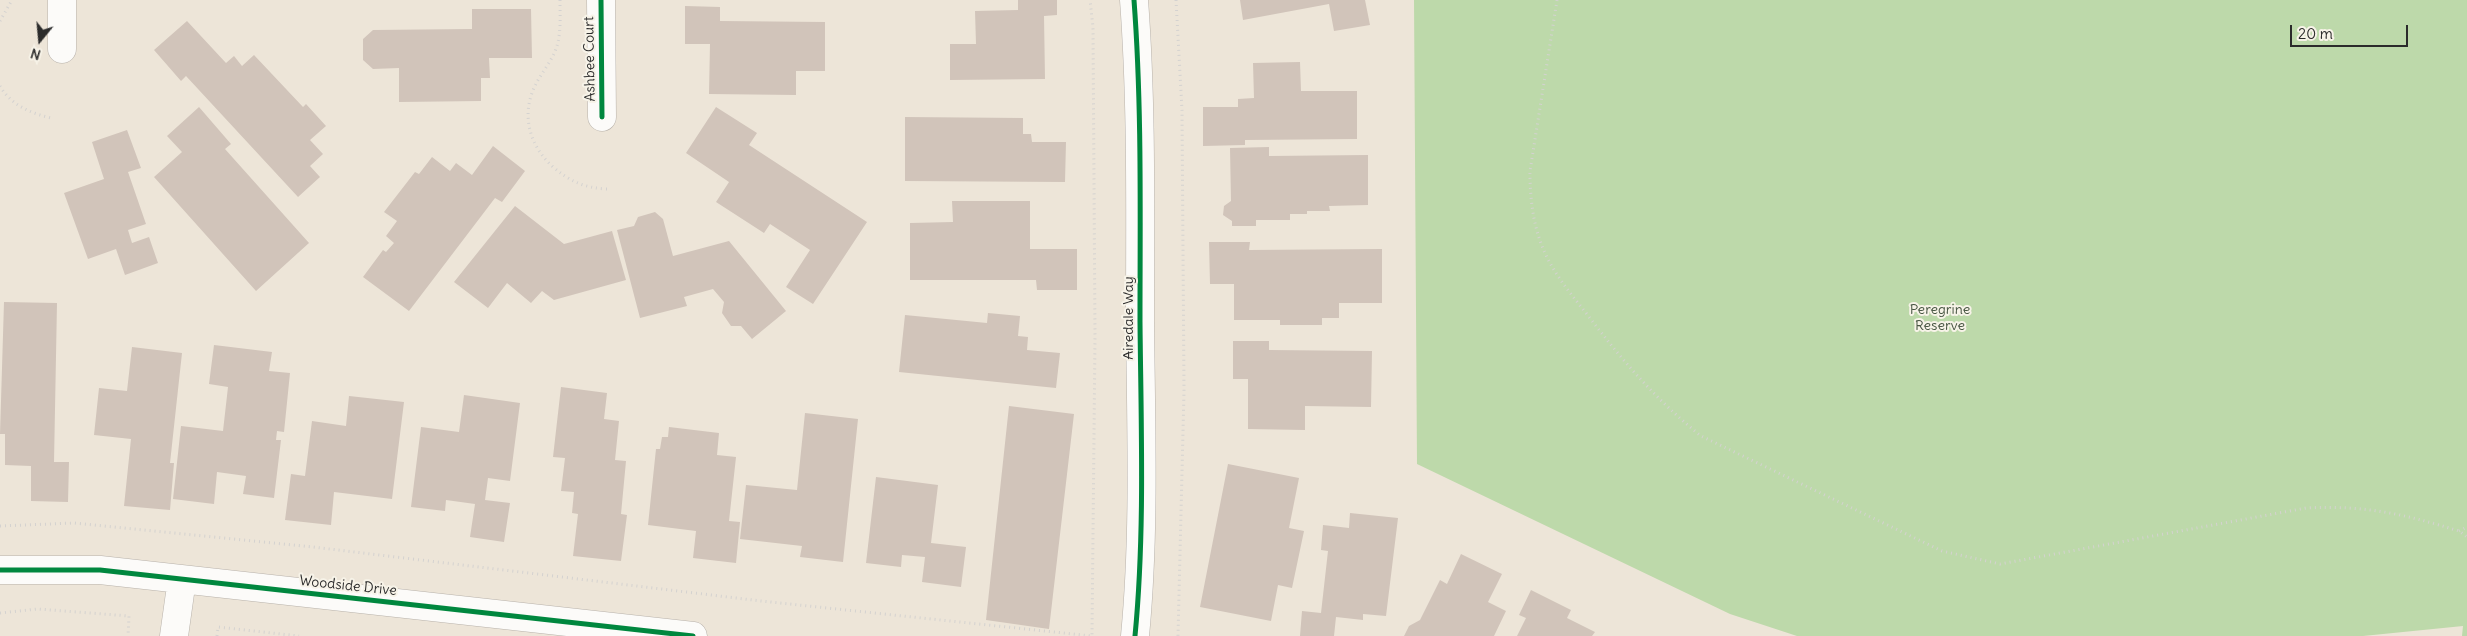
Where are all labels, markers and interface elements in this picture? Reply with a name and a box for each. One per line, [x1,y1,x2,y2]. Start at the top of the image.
north arrow [15,15,65,65]
scale bar [2292,15,2410,47]
street label: Ashbee Court [581,16,599,102]
text: 20 m [2298,24,2333,43]
text: N [28,44,43,64]
street label: Airedale Way [1121,276,1137,360]
park label: Peregrine Reserve [1910,302,1970,334]
street label: Woodside Drive [298,573,398,599]

